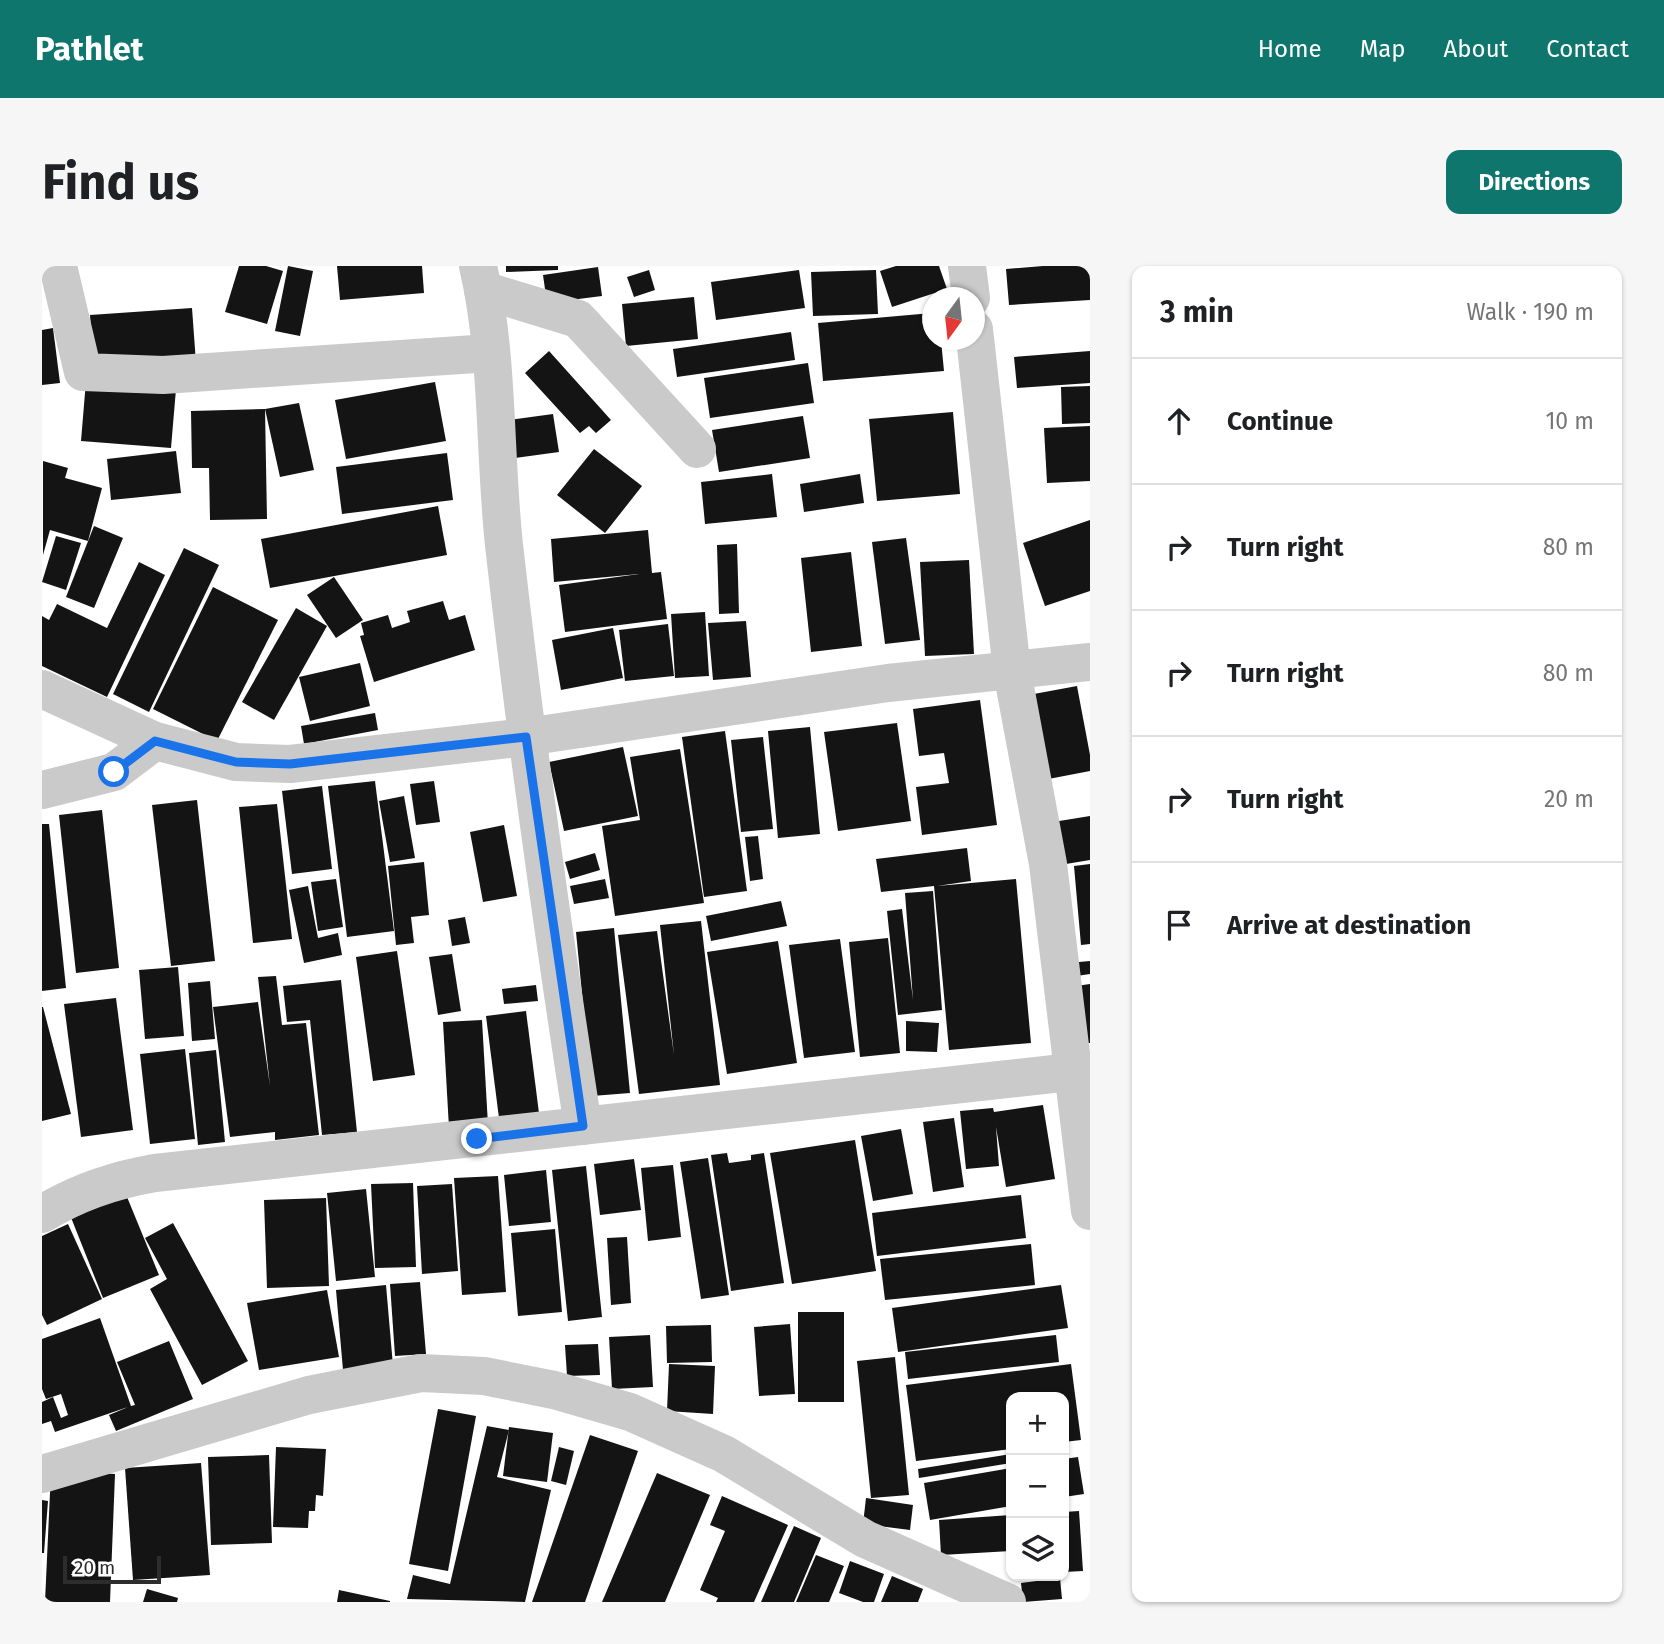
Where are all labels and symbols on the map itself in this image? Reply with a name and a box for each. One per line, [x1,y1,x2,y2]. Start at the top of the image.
north arrow [922,287,985,350]
route start [98,756,129,787]
route end [461,1123,492,1154]
scale bar [63,1553,161,1585]

